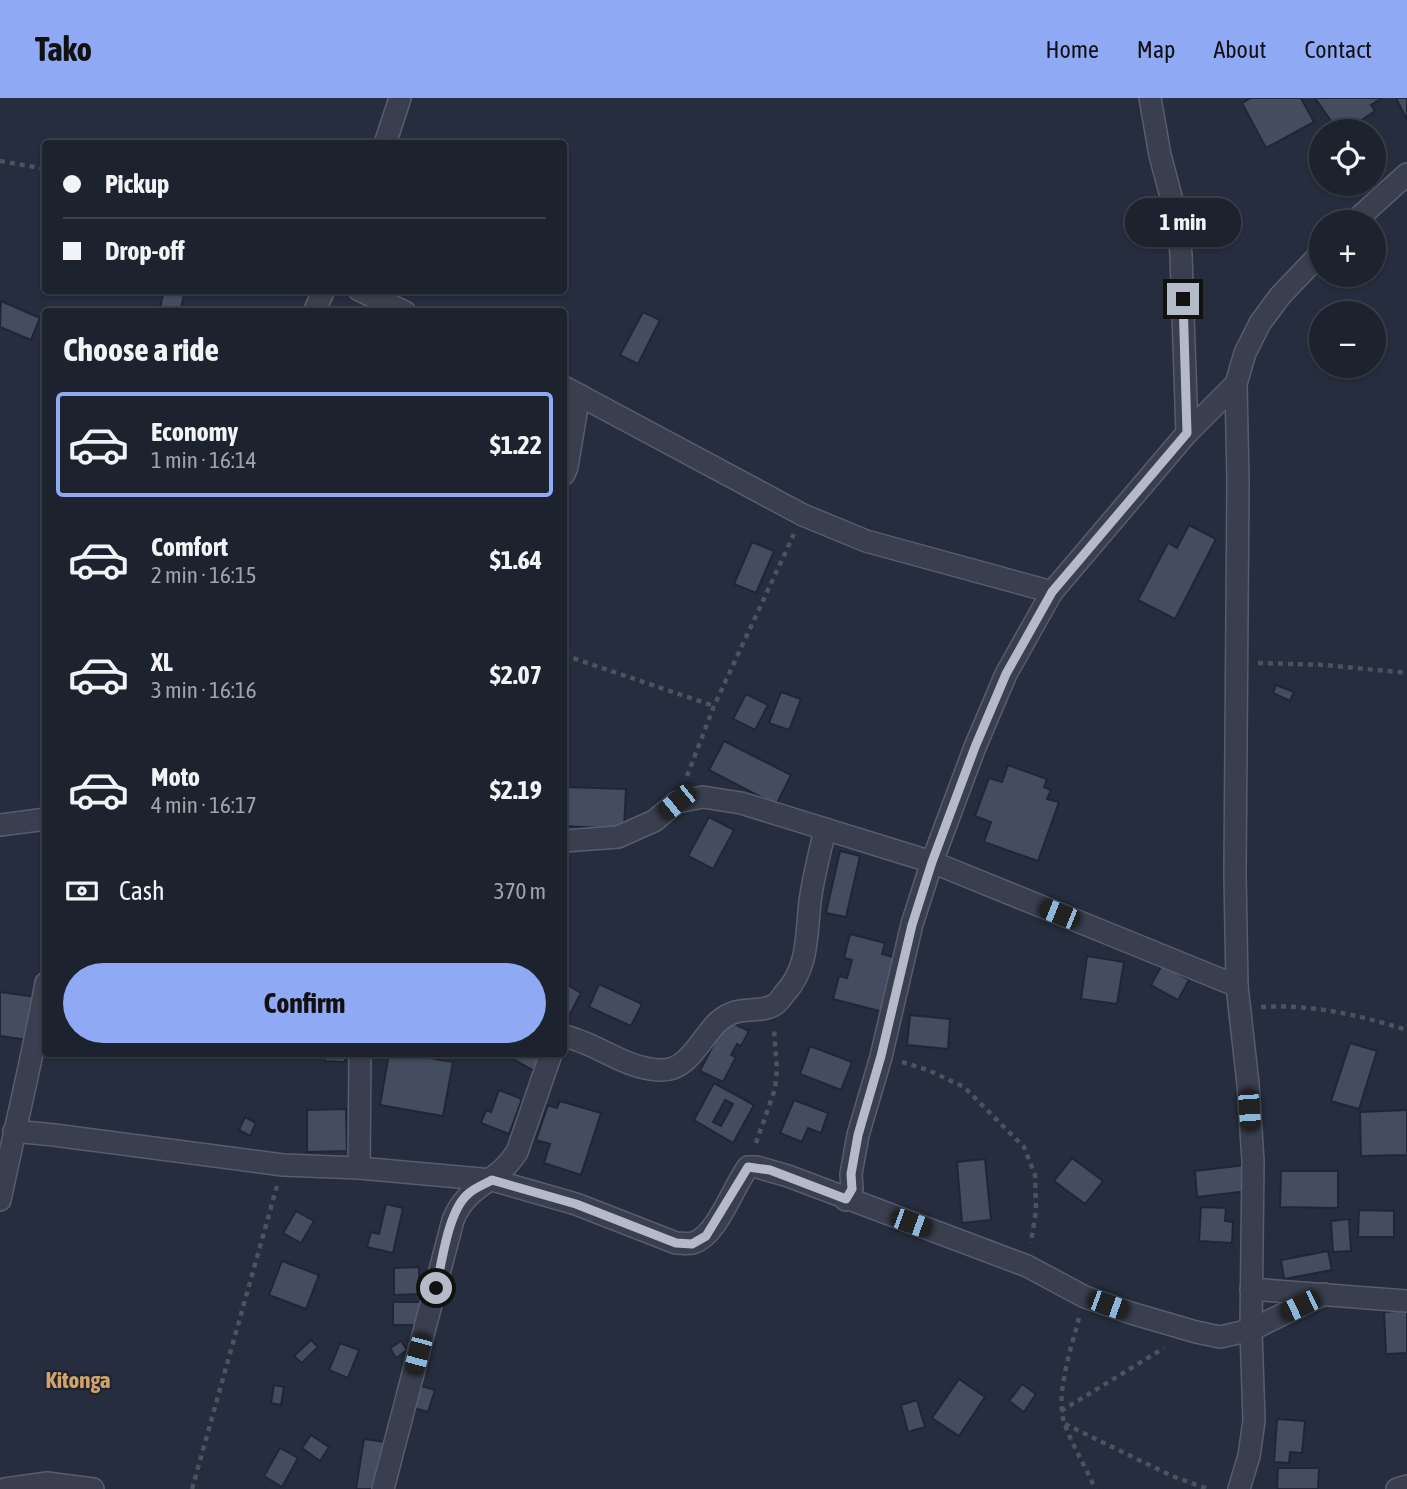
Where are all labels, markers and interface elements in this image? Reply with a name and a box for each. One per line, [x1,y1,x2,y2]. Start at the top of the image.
text: Tako [35,30,92,68]
text: Home [1045,36,1099,63]
text: Map [1137,36,1175,63]
text: About [1213,36,1266,63]
text: Contact [1304,36,1372,63]
map controls [1309,119,1386,378]
button: locate [1309,119,1386,196]
text: Pickup [105,169,169,199]
callout: 1 min [1125,198,1241,246]
text: 1 min [1160,209,1206,235]
button: + [1309,210,1386,287]
text: Drop-off [105,236,185,266]
route end [1167,283,1199,315]
button: − [1309,301,1386,378]
text: Choose a ride [63,331,219,368]
icon: car [67,413,130,476]
text: Economy [151,417,238,447]
text: $1.22 [490,430,542,460]
text: 1 min · 16:14 [151,447,257,473]
icon: car [67,528,130,591]
text: Comfort [151,532,228,562]
text: $1.64 [490,545,542,575]
text: 2 min · 16:15 [151,562,257,588]
icon: car [67,643,130,706]
text: XL [151,647,173,677]
text: $2.07 [490,660,542,690]
text: 3 min · 16:16 [151,677,257,703]
icon: car [67,758,130,821]
text: Moto [151,762,200,792]
text: $2.19 [490,775,542,805]
car [655,781,700,823]
text: 4 min · 16:17 [151,792,257,818]
icon: cash [63,872,101,910]
text: Cash [119,876,165,906]
text: 370 m [494,878,546,904]
car [1036,896,1083,932]
button: Confirm [63,963,546,1043]
car [1238,1088,1261,1132]
car [888,1206,935,1240]
route start [420,1272,452,1304]
car [1277,1287,1324,1325]
car [1085,1288,1132,1322]
car [403,1331,434,1377]
district label: Kitonga [45,1367,111,1393]

